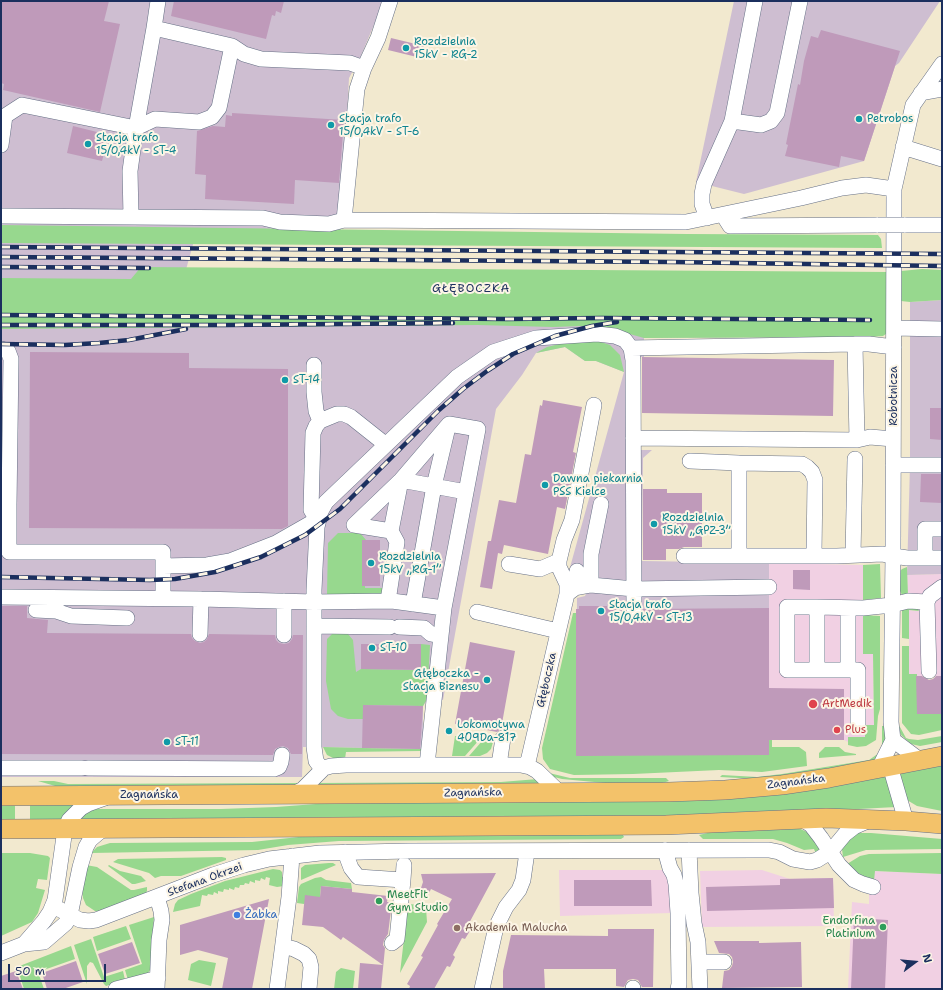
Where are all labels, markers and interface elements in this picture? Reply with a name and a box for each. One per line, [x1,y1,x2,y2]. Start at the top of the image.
place label: Rozdzielnia 15kV - RG-2 [414,35,478,61]
marker: Rozdzielnia 15kV - RG-2 [401,43,411,53]
place label: Stacja trafo 15/0,4kV - ST-6 [339,112,419,138]
place label: Petrobos [867,112,913,126]
marker: Petrobos [854,114,864,124]
marker: Stacja trafo 15/0,4kV - ST-6 [326,120,336,130]
place label: Stacja trafo 15/0,4kV - ST-4 [96,131,176,157]
marker: Stacja trafo 15/0,4kV - ST-4 [83,139,93,149]
district label: GŁĘBOCZKA [432,282,510,296]
street label: Robotnicza [887,366,901,426]
place label: ST-14 [293,373,320,387]
marker: ST-14 [280,375,290,385]
place label: Dawna piekarnia PSS Kielce [553,472,642,498]
marker: Dawna piekarnia PSS Kielce [540,480,550,490]
place label: Rozdzielnia 15kV „GPZ-3” [662,511,731,537]
marker: Rozdzielnia 15kV „GPZ-3” [649,519,659,529]
place label: Rozdzielnia 15kV „RG-1” [379,550,441,576]
marker: Rozdzielnia 15kV „RG-1” [366,558,376,568]
place label: Stacja trafo 15/0,4kV - ST-13 [609,598,693,624]
marker: Stacja trafo 15/0,4kV - ST-13 [596,606,606,616]
place label: ST-10 [380,641,407,655]
marker: ST-10 [367,643,377,653]
street label: Głęboczka [534,651,560,709]
place label: Głęboczka - Stacja Biznesu [403,667,479,693]
marker: Głęboczka - Stacja Biznesu [482,675,492,685]
place label: ArtMedik [822,697,872,711]
marker: ArtMedik [807,698,819,710]
place label: Lokomotywa 409Da-817 [457,718,525,744]
place label: Plus [845,723,866,737]
marker: Plus [832,725,842,735]
marker: Lokomotywa 409Da-817 [444,726,454,736]
place label: ST-11 [175,735,199,749]
marker: ST-11 [162,737,172,747]
street label: Zagnańska [766,772,826,792]
street label: Zagnańska [444,786,502,800]
street label: Zagnańska [120,788,178,802]
street label: Stefana Okrzei [166,860,244,900]
place label: MeetFit Gym Studio [387,888,448,914]
marker: MeetFit Gym Studio [374,896,384,906]
place label: Żabka [245,908,277,922]
marker: Żabka [232,910,242,920]
place label: Endorfina Platinium [823,914,875,940]
place label: Akademia Malucha [465,921,567,935]
marker: Endorfina Platinium [878,922,888,932]
marker: Akademia Malucha [452,923,462,933]
north arrow [895,942,935,982]
text: N [919,952,935,965]
scale bar [10,956,108,982]
text: 50 m [15,963,45,979]

